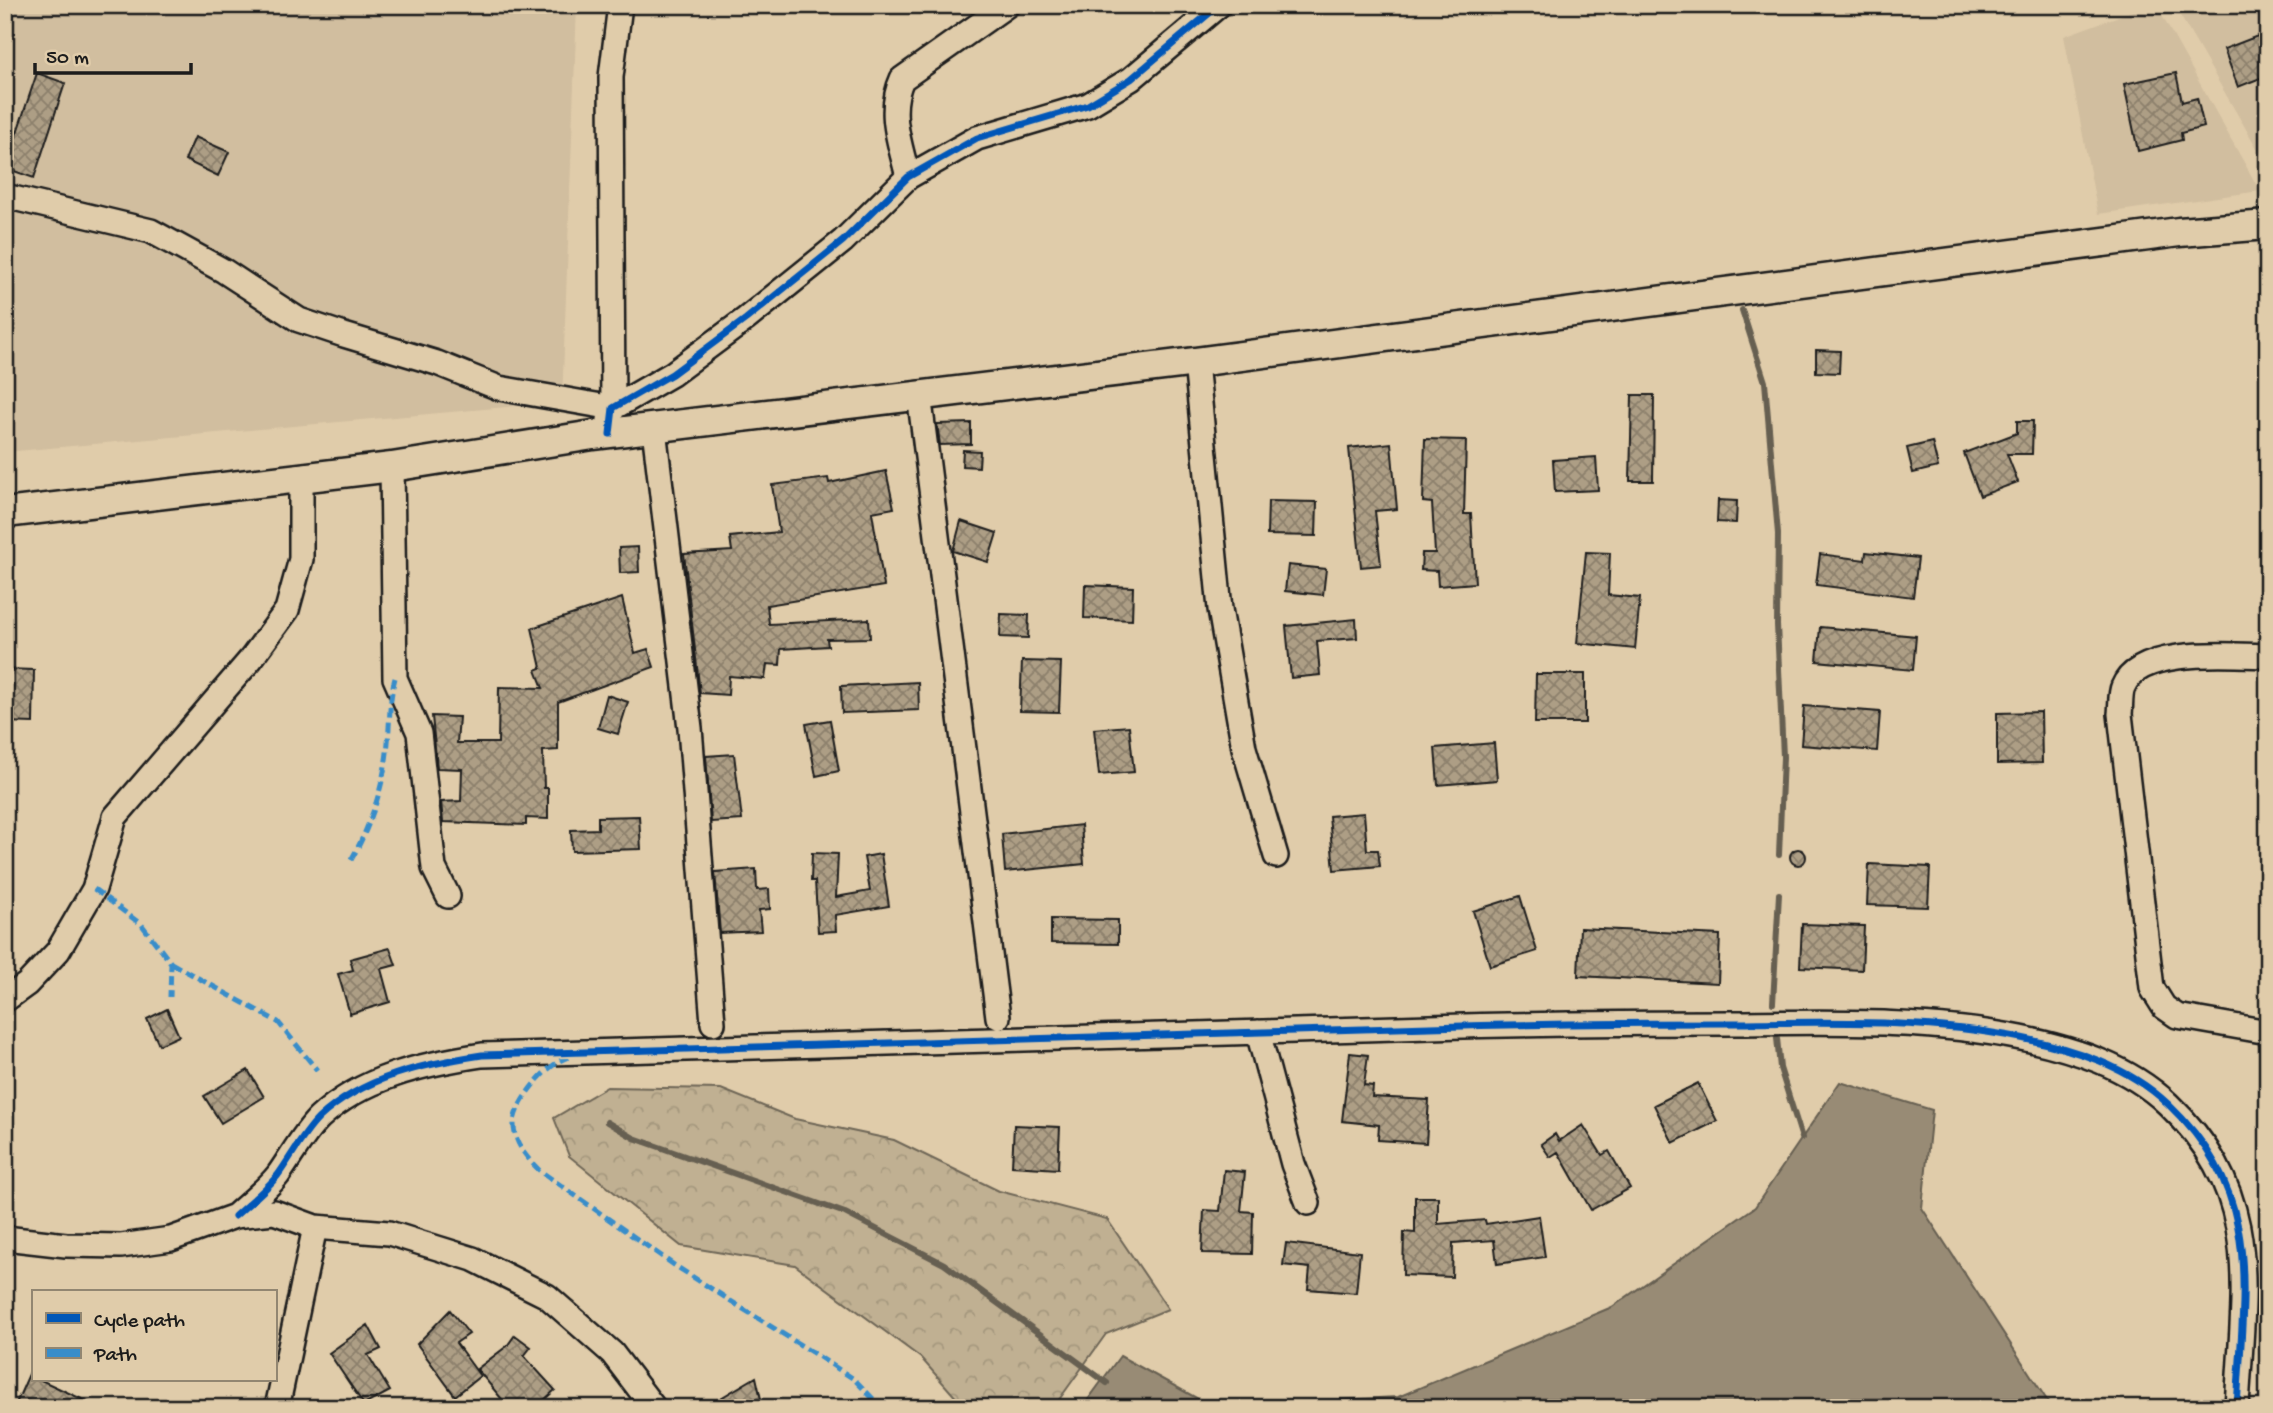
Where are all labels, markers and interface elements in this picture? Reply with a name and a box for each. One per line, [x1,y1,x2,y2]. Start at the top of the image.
scale bar [35,32,191,76]
text: 50 m [46,47,89,72]
legend [32,1290,276,1382]
text: Cycle path [94,1310,185,1335]
text: Path [93,1344,137,1369]

